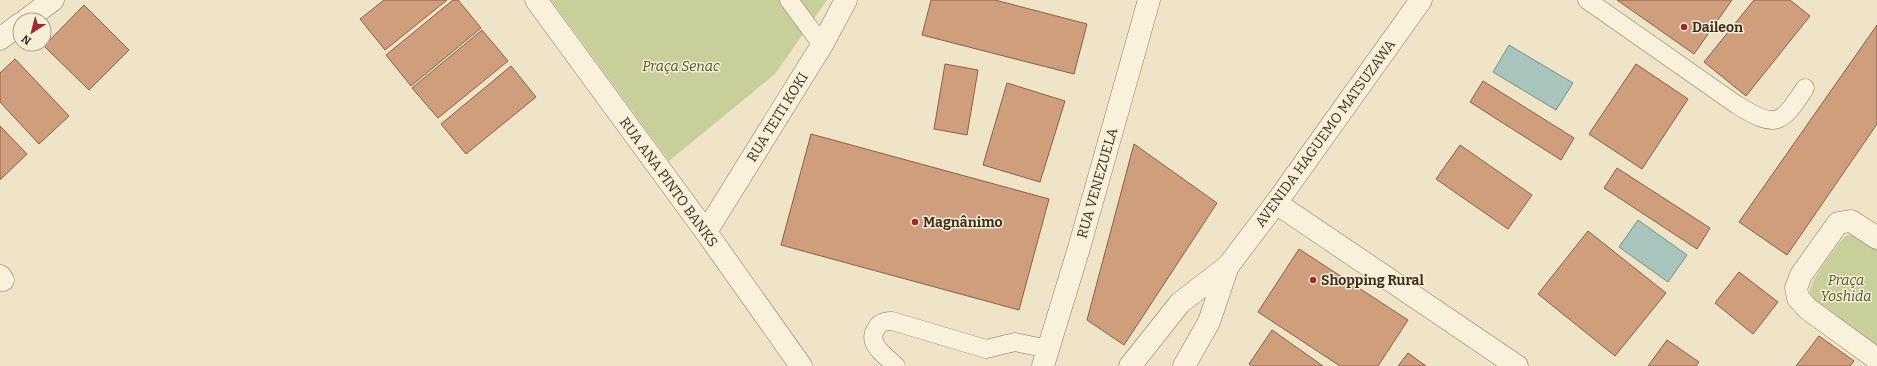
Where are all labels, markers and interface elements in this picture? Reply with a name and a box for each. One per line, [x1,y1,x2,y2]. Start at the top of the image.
north arrow [12,12,52,52]
place label: Daileon [1692,19,1743,36]
marker: Daileon [1679,22,1689,32]
text: N [19,32,34,47]
street label: AVENIDA HAGUEMO MATSUZAWA [1252,36,1399,230]
park label: Praça Senac [642,58,720,75]
street label: RUA TEITI KOKI [743,69,812,165]
street label: RUA ANA PINTO BANKS [616,114,721,250]
street label: RUA VENEZUELA [1074,126,1121,240]
place label: Magnânimo [923,214,1003,231]
marker: Magnânimo [910,217,920,227]
place label: Shopping Rural [1321,272,1424,289]
park label: Praça Yoshida [1821,272,1871,305]
marker: Shopping Rural [1308,275,1318,285]

